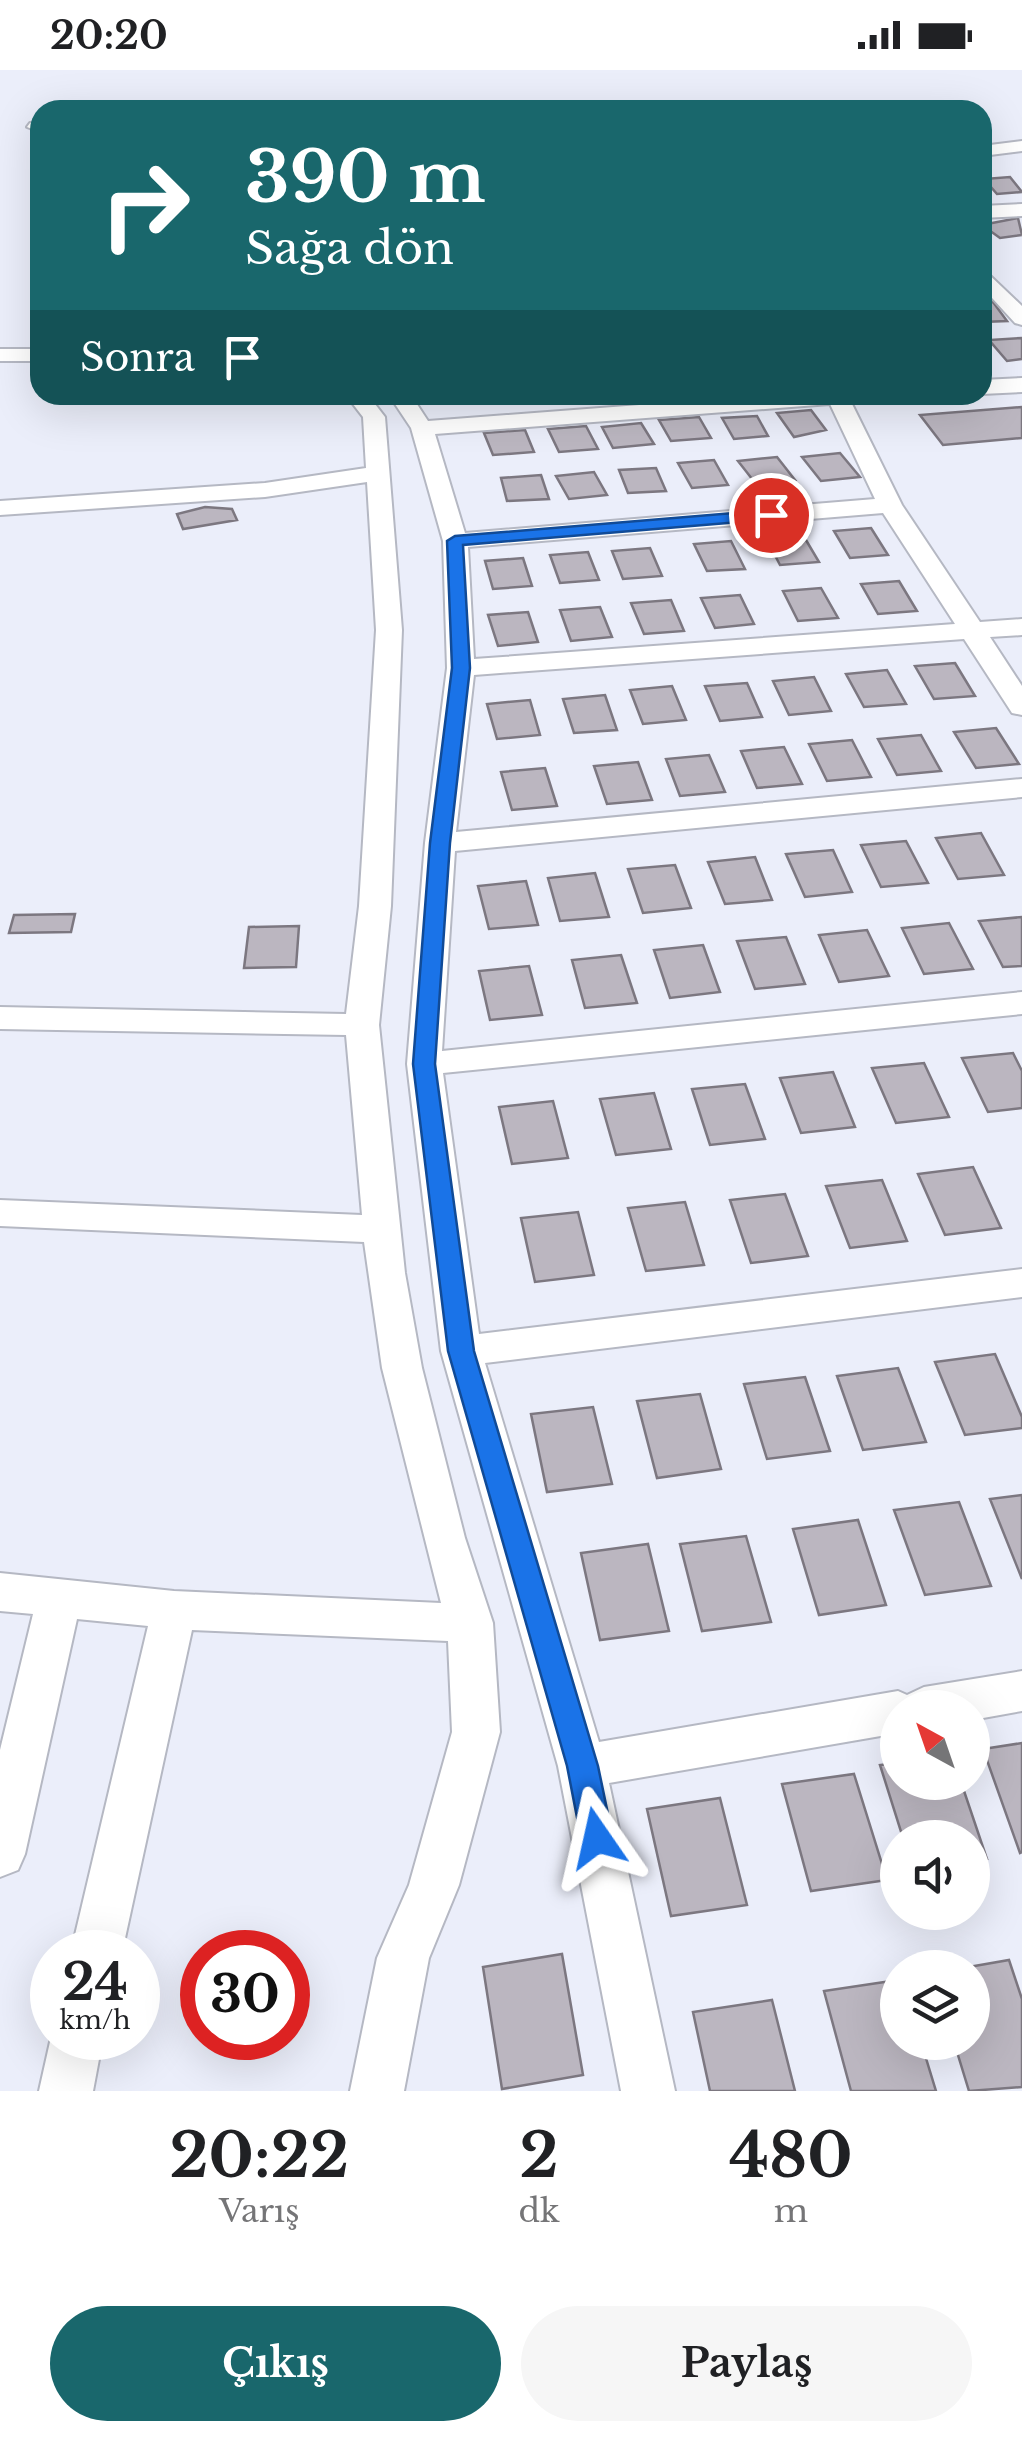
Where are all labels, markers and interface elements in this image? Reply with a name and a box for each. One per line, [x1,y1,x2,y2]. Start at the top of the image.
text: 20:20 [50,12,168,59]
text: 390 m [245,134,486,221]
icon: right [80,140,210,270]
text: Sağa dön [245,220,454,276]
icon: arrive [215,330,270,385]
text: Sonra [80,334,195,381]
pin [729,473,814,558]
icon: arrive [744,488,799,543]
north arrow [880,1690,990,1800]
map controls [880,1690,990,2060]
position arrow [545,1786,649,1890]
button: sound [880,1820,990,1930]
speed limit sign: 30 [180,1930,310,2060]
button: layers [880,1950,990,2060]
text: 24 [62,1951,128,2014]
text: km/h [60,2005,130,2036]
text: 20:22 [169,2119,349,2193]
text: 2 [520,2119,559,2193]
text: 480 [729,2119,853,2193]
text: Varış [219,2191,299,2231]
text: dk [518,2191,560,2231]
text: m [774,2191,808,2231]
button: Çıkış [50,2306,501,2421]
button: Paylaş [521,2306,972,2421]

